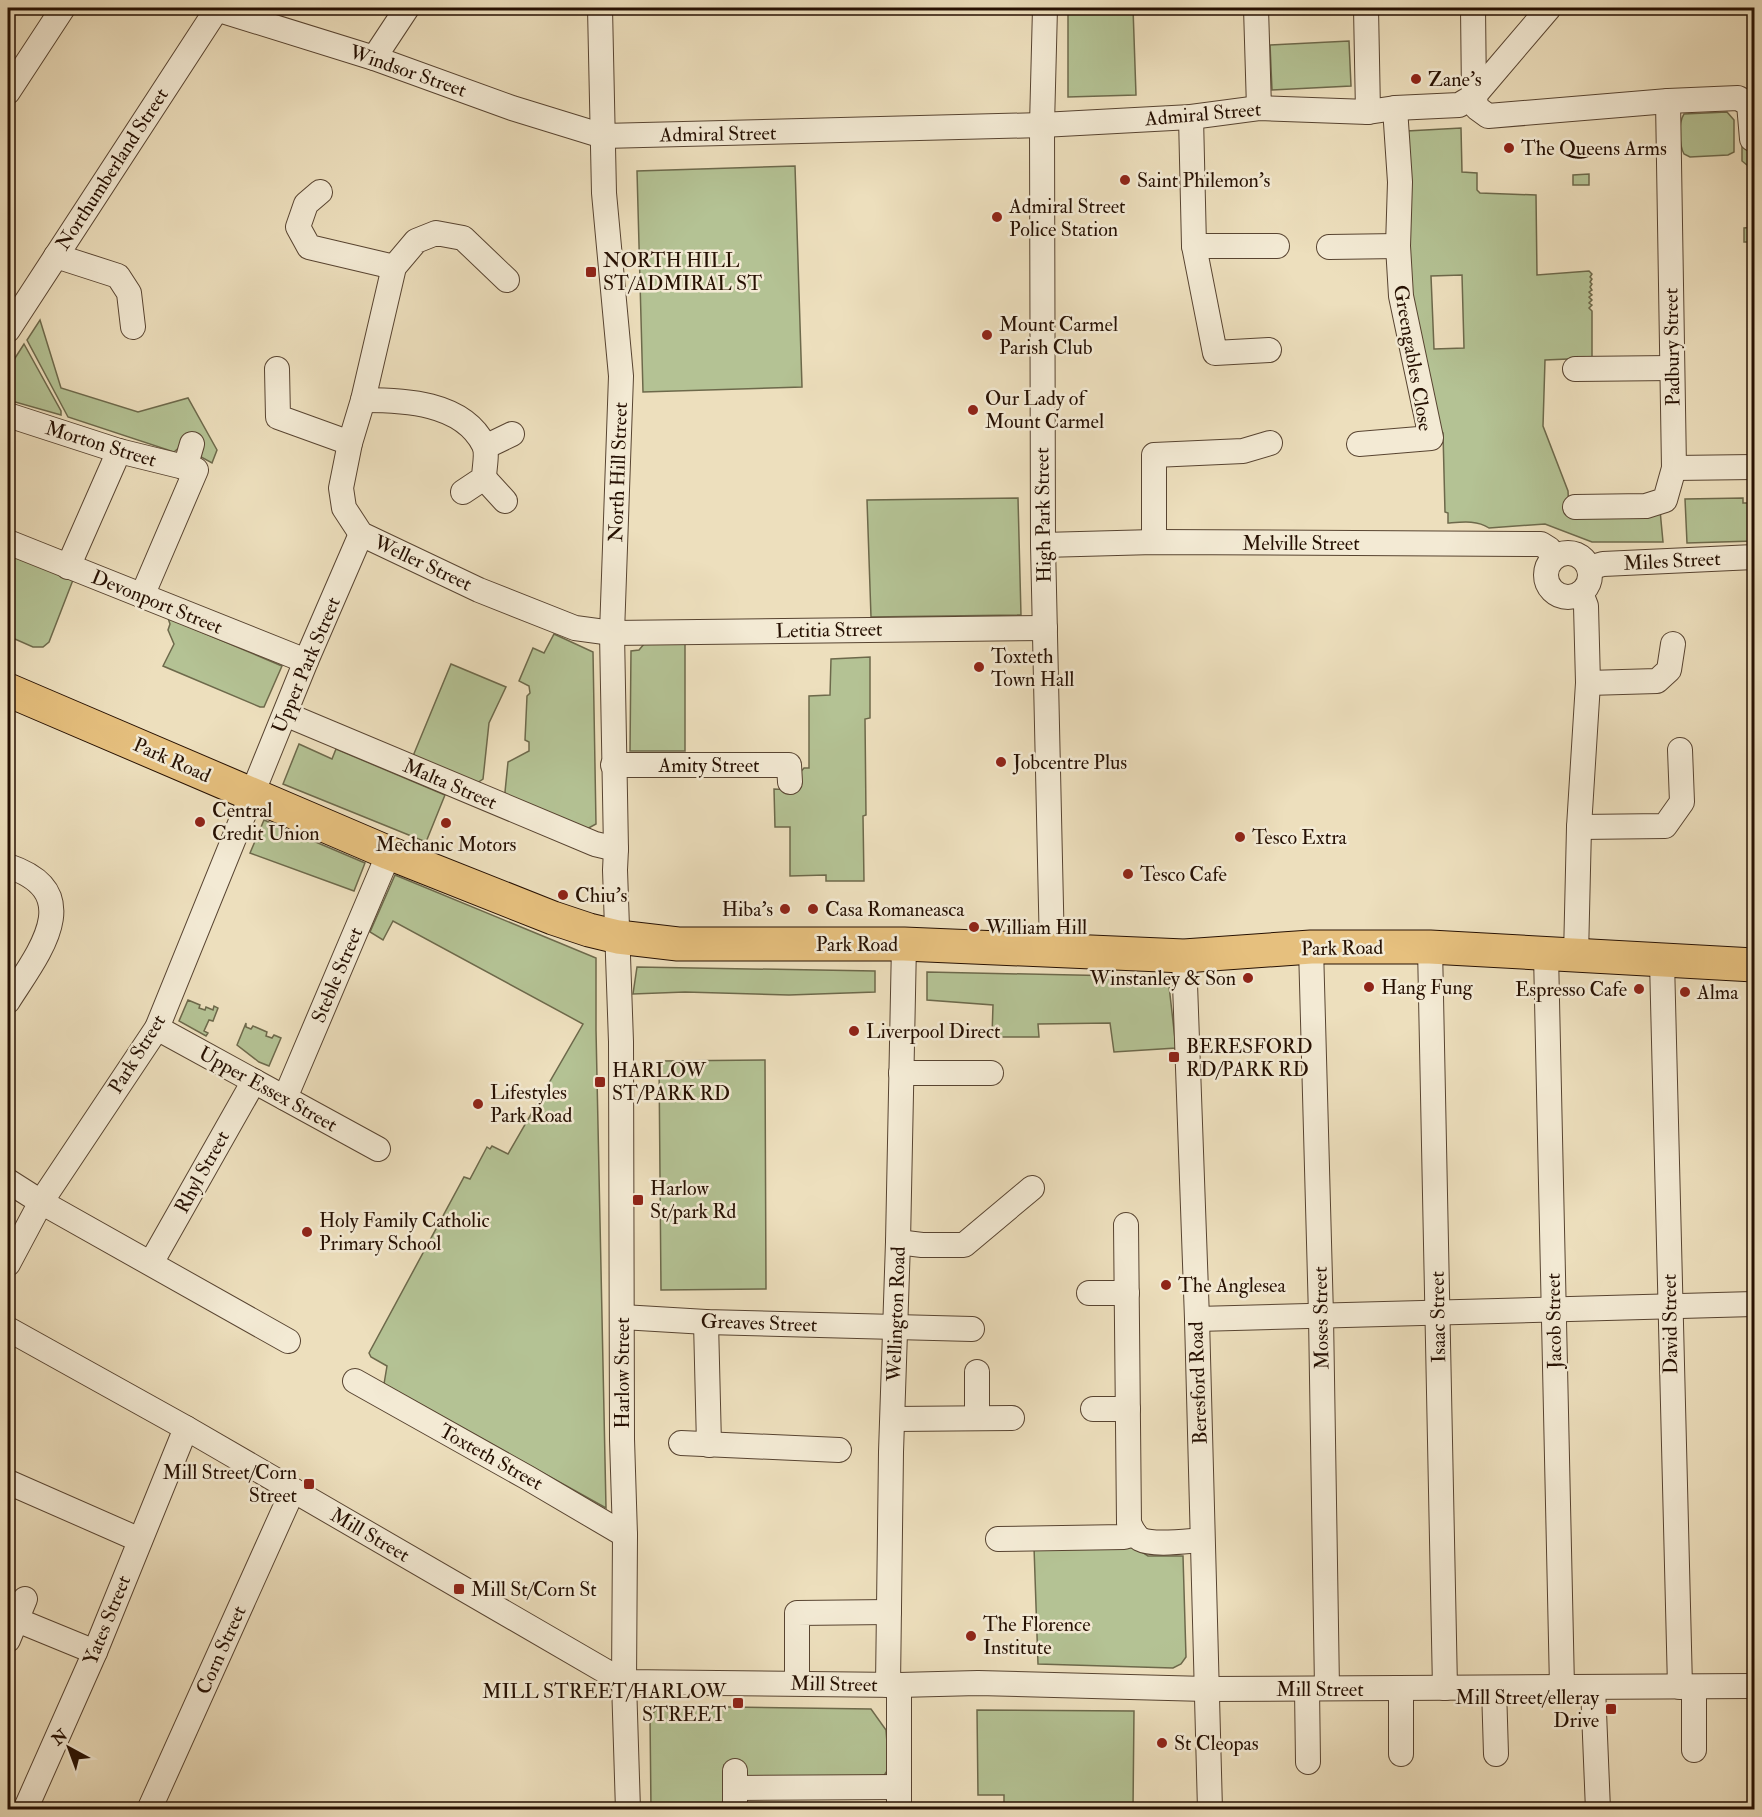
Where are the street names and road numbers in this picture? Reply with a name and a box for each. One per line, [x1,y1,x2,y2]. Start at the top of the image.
street label: Windsor Street [345,39,470,103]
street label: Northumberland Street [50,83,174,255]
street label: Admiral Street [1143,96,1263,132]
street label: Admiral Street [658,120,777,148]
street label: Greengables Close [1388,283,1438,433]
street label: Padbury Street [1658,287,1686,406]
street label: North Hill Street [603,401,633,542]
street label: Morton Street [42,415,160,473]
street label: High Park Street [1029,447,1057,583]
street label: Weller Street [369,529,476,597]
street label: Melville Street [1242,531,1360,556]
street label: Miles Street [1623,546,1722,576]
street label: Devonport Street [87,564,227,641]
street label: Upper Park Street [266,593,347,737]
street label: Letitia Street [775,617,883,643]
street label: Park Road [129,732,215,788]
street label: Malta Street [399,753,501,815]
street label: Amity Street [657,753,760,778]
street label: Steble Street [306,923,369,1027]
street label: Park Road [816,932,898,957]
street label: Park Road [1301,935,1384,961]
street label: Park Street [103,1009,171,1098]
street label: Upper Essex Street [194,1041,342,1138]
street label: Rhyl Street [169,1126,235,1218]
street label: Wellington Road [881,1246,911,1383]
street label: Moses Street [1308,1266,1334,1370]
street label: Isaac Street [1425,1270,1451,1363]
street label: Jacob Street [1541,1272,1567,1370]
street label: David Street [1657,1273,1683,1374]
street label: Greaves Street [700,1308,818,1338]
street label: Harlow Street [610,1317,635,1429]
street label: Beresford Road [1183,1321,1213,1445]
street label: Toxteth Street [435,1418,548,1496]
street label: Mill Street [326,1502,415,1568]
street label: Yates Street [78,1571,136,1668]
street label: Corn Street [190,1601,252,1698]
street label: Mill Street [790,1671,878,1697]
street label: Mill Street [1276,1677,1364,1702]

